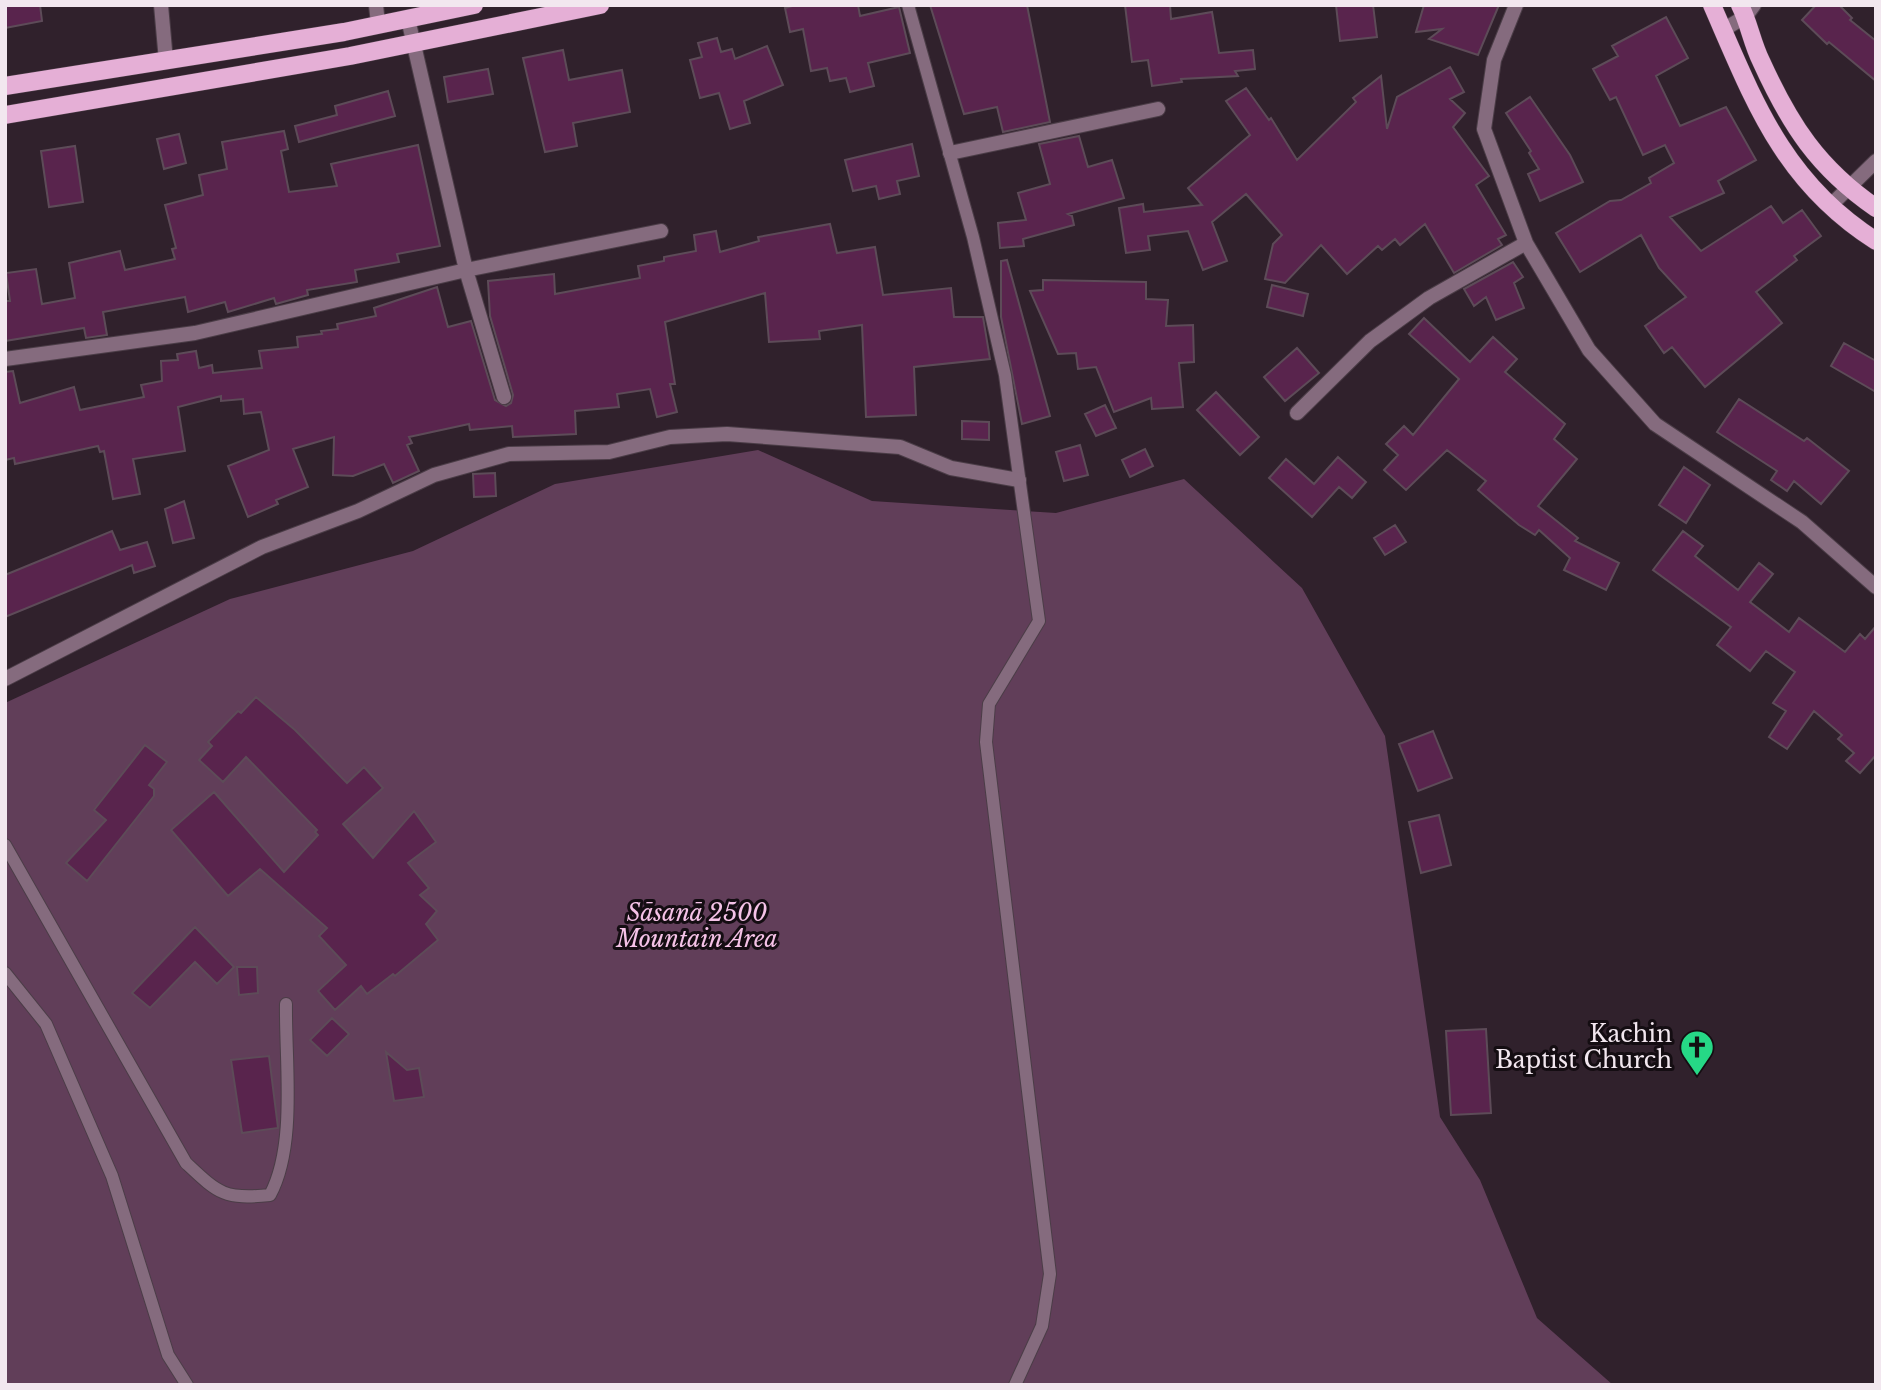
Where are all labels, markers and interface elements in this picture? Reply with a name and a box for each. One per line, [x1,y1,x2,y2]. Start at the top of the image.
park label: Sāsanā 2500 Mountain Area [615,899,778,953]
place label: Kachin Baptist Church [1495,1020,1672,1074]
church icon: Kachin Baptist Church [1678,1028,1716,1077]

